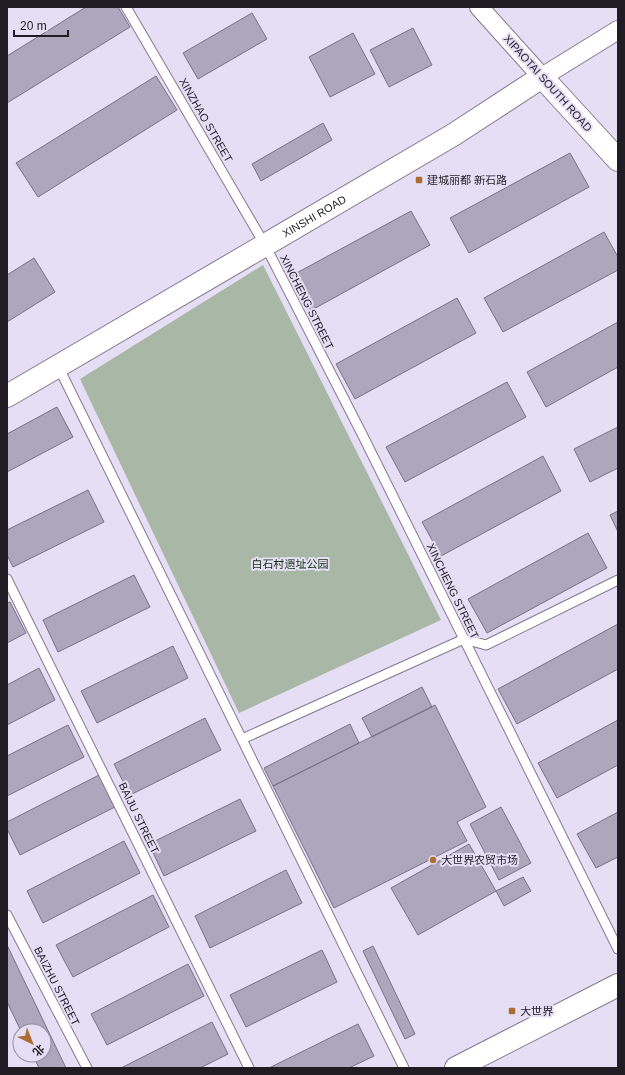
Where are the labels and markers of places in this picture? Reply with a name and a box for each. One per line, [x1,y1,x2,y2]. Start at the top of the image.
place label: 建城丽都 新石路 [427,174,507,186]
marker: 建城丽都 新石路 [414,175,424,185]
place label: 大世界农贸市场 [441,854,518,866]
marker: 大世界农贸市场 [428,855,438,865]
place label: 大世界 [520,1005,554,1017]
marker: 大世界 [507,1006,517,1016]

